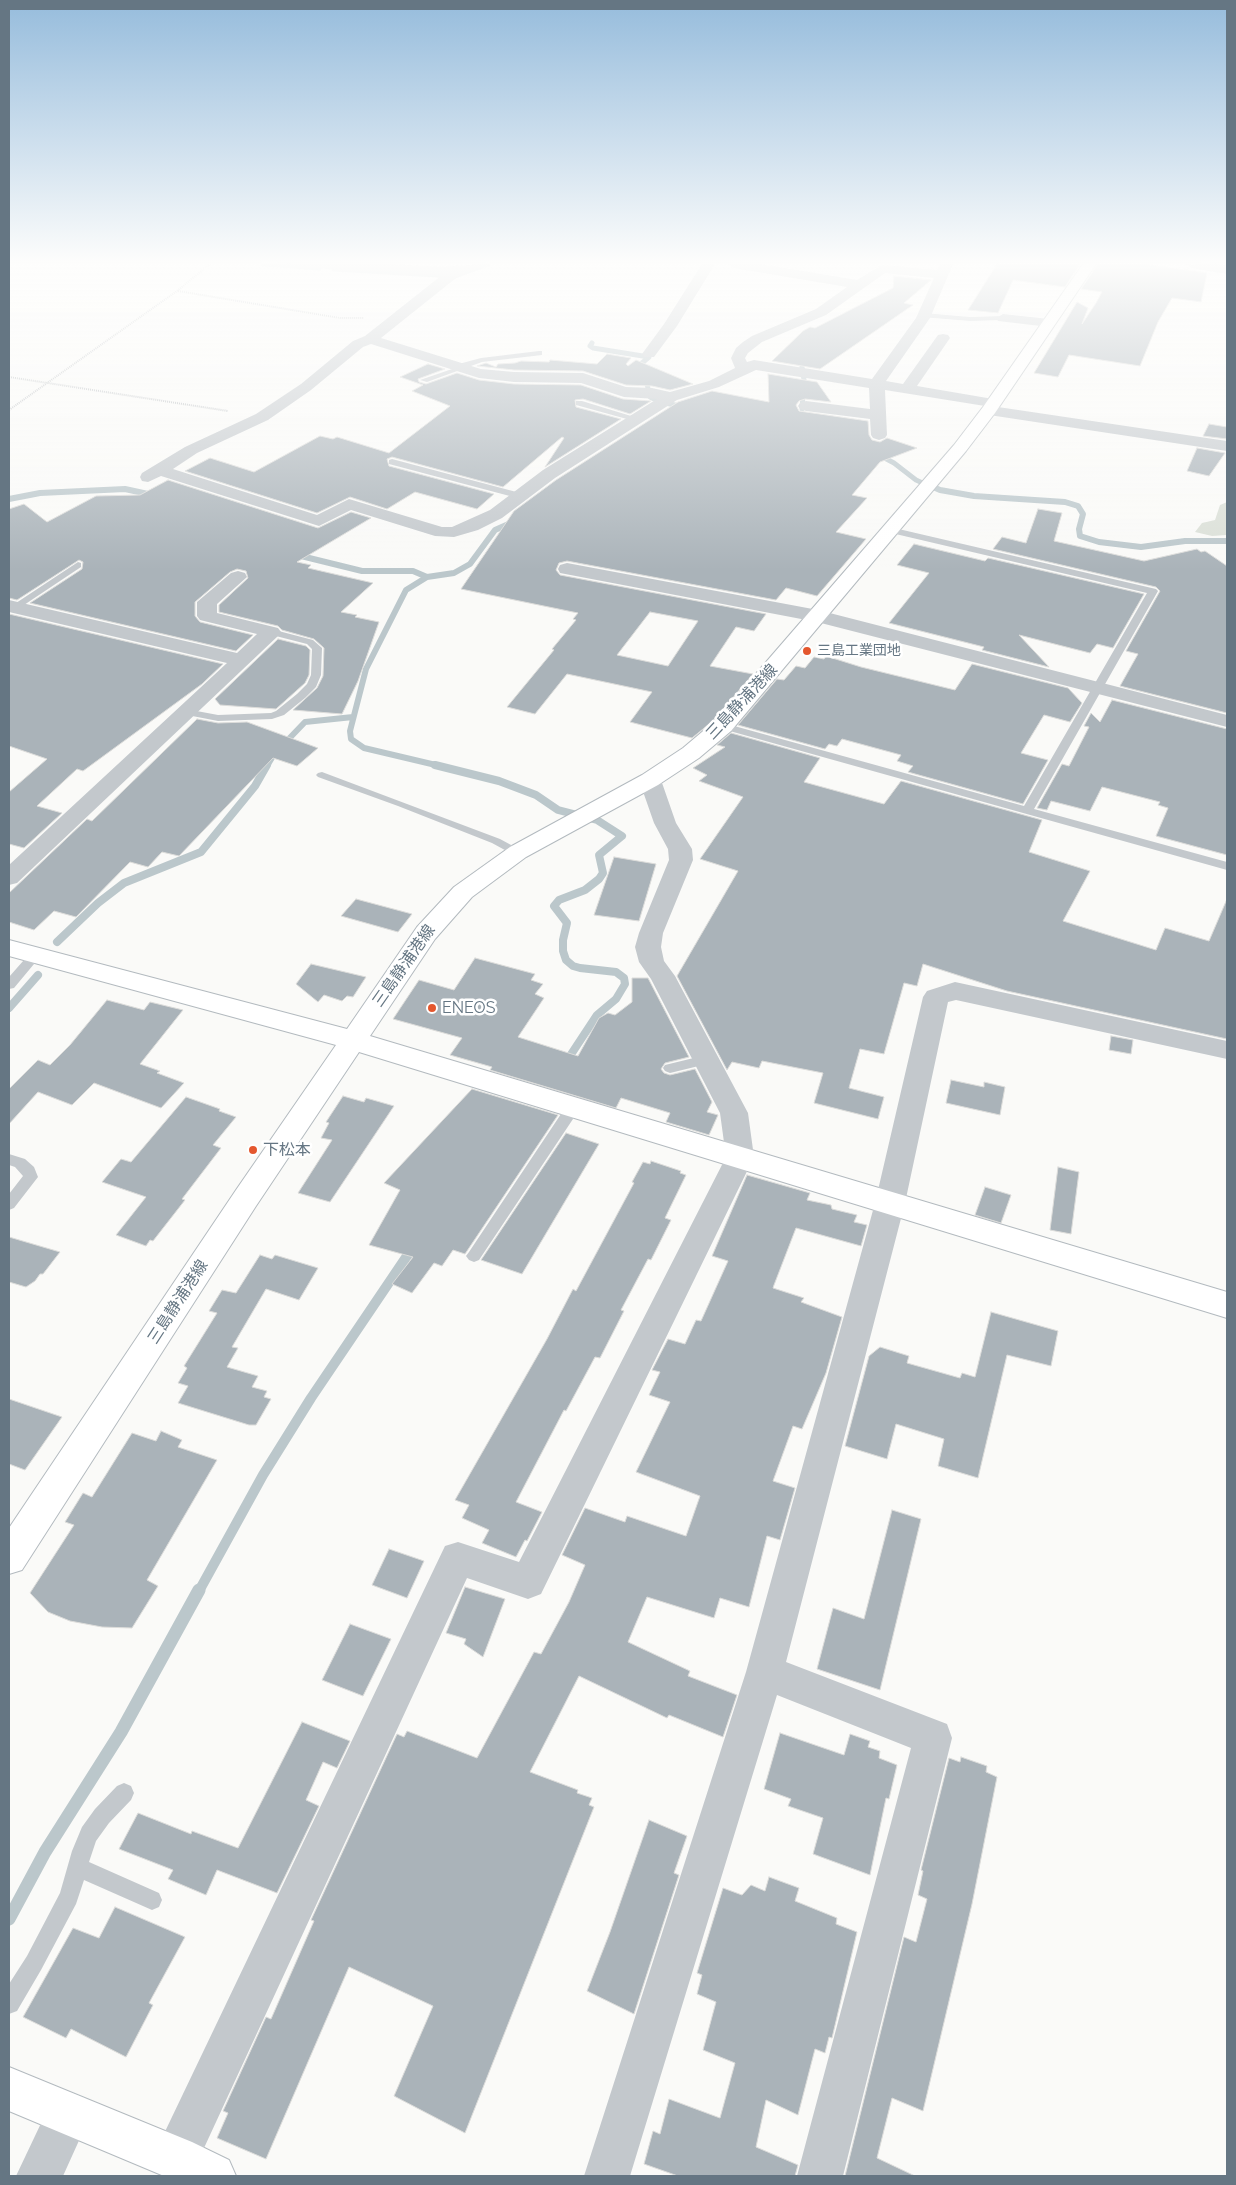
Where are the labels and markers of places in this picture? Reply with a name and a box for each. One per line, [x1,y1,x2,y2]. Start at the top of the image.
place label: 三島工業団地 [817,643,901,659]
marker: 三島工業団地 [801,645,813,657]
place label: ENEOS [442,998,495,1018]
marker: ENEOS [426,1002,438,1014]
place label: 下松本 [263,1140,311,1160]
marker: 下松本 [247,1144,259,1156]

